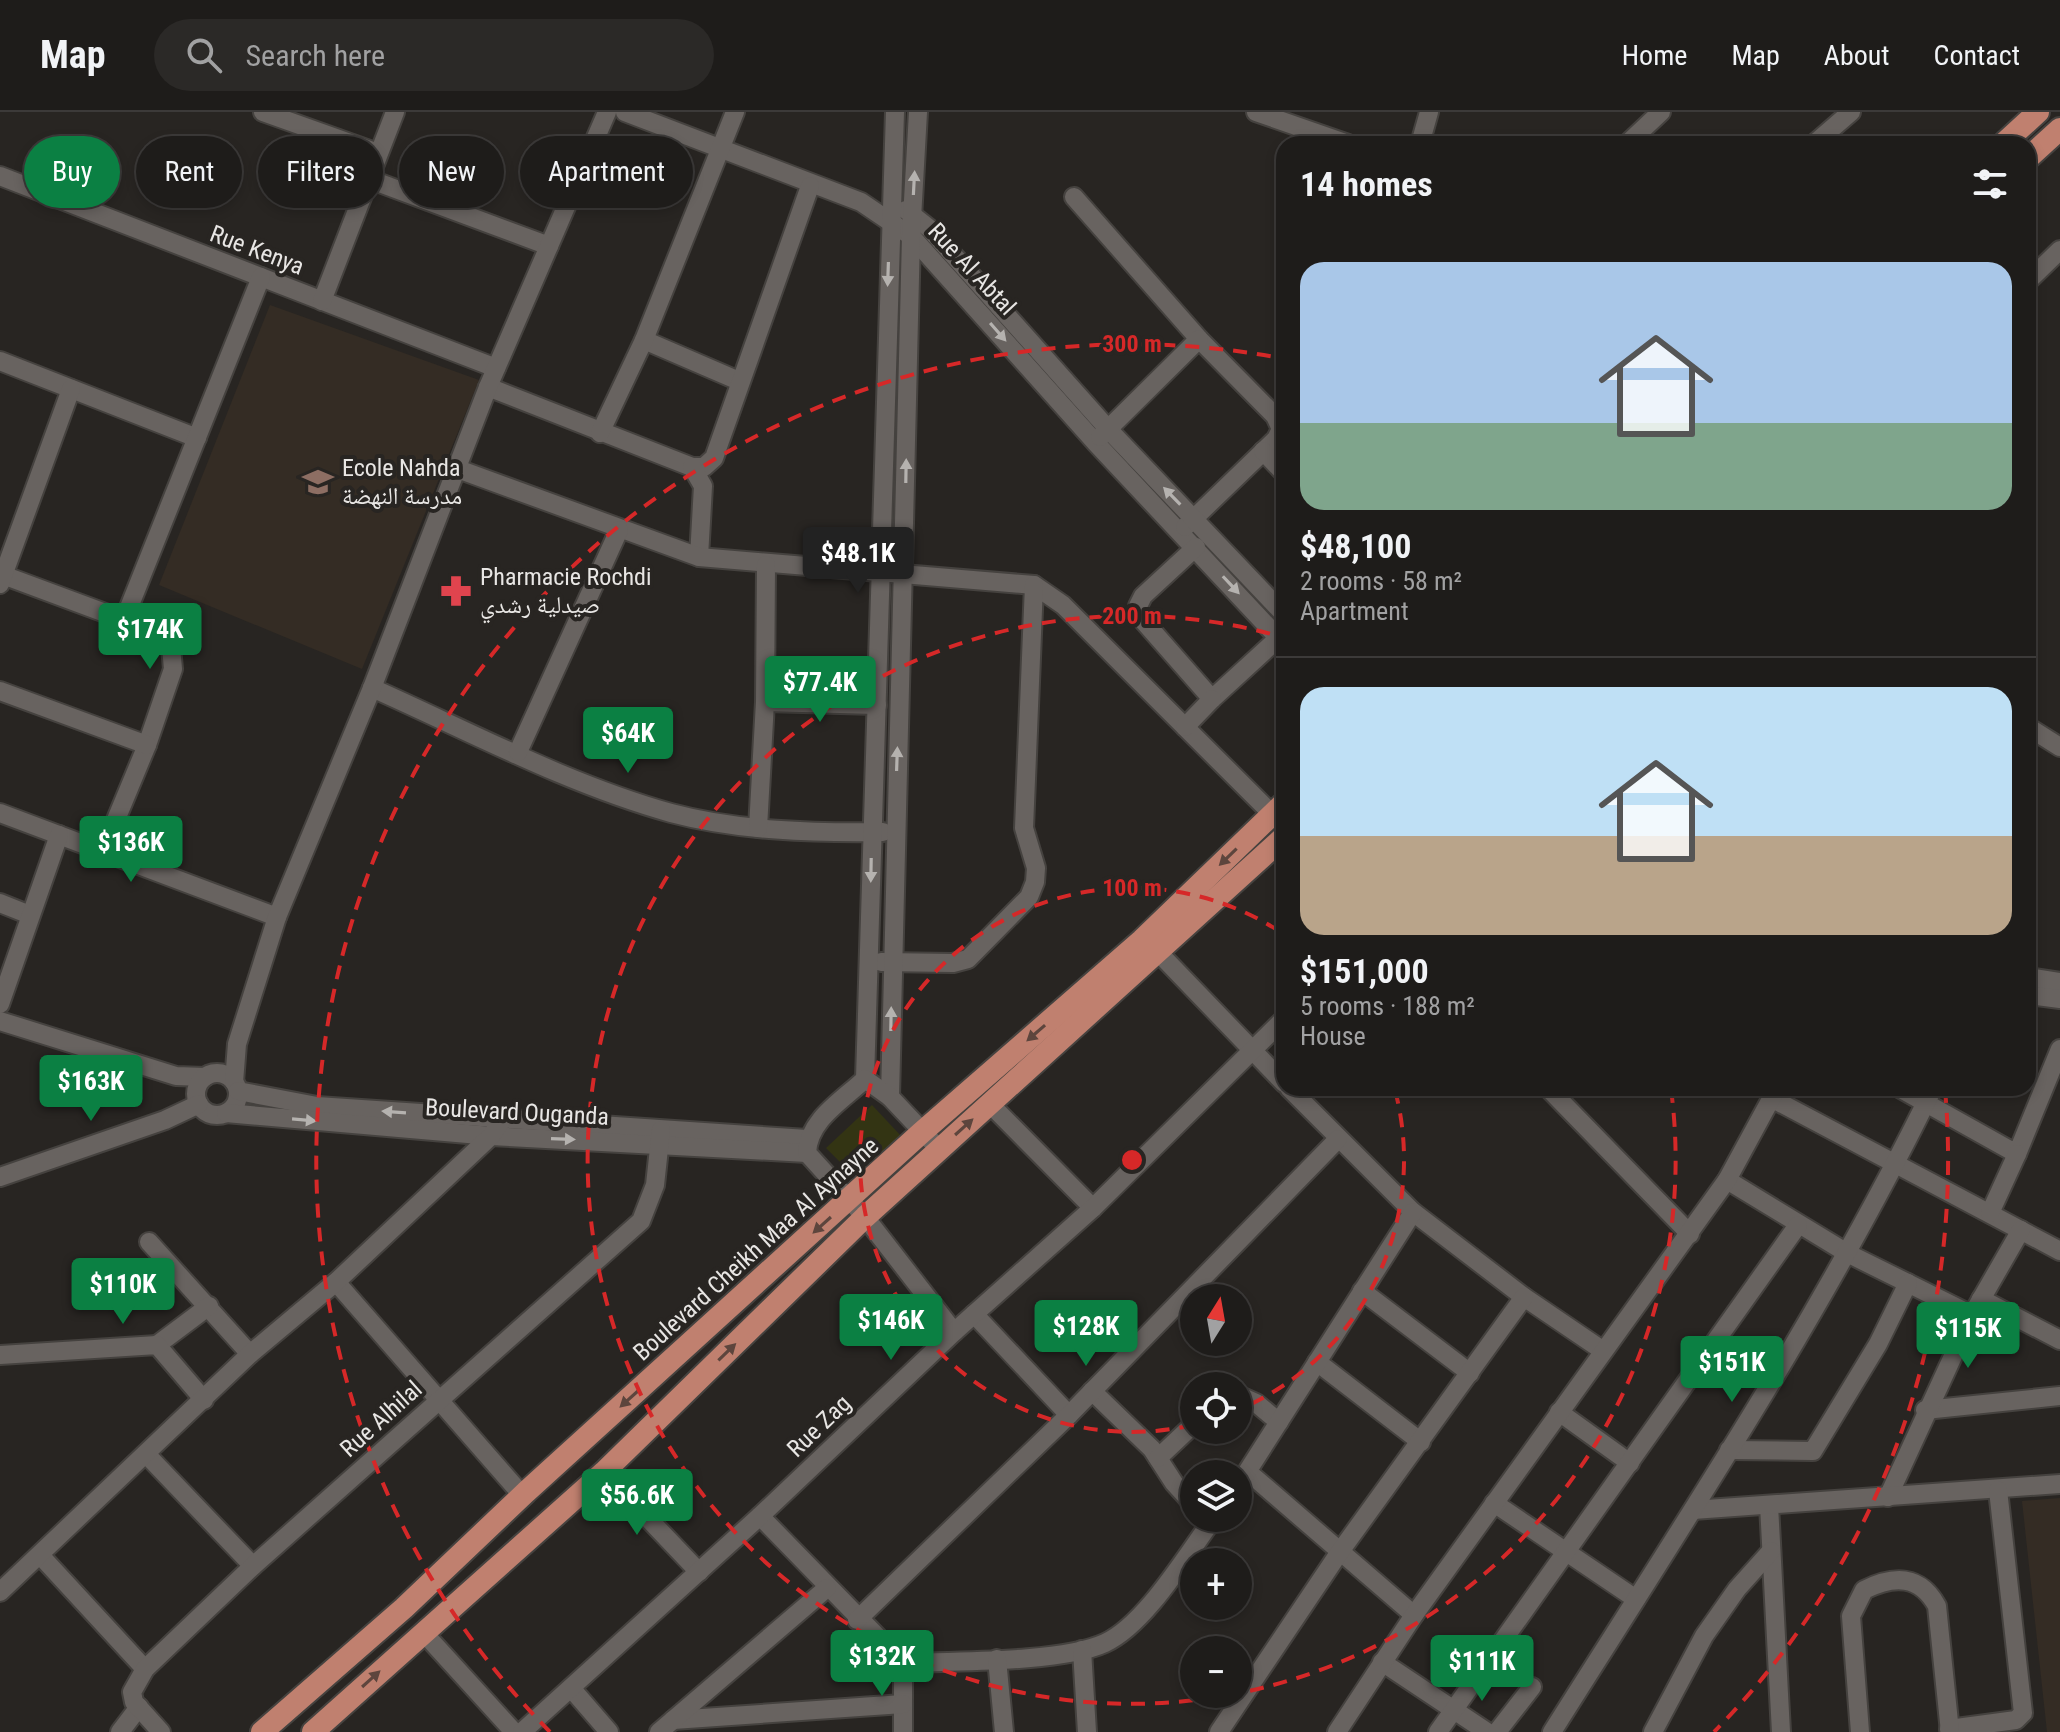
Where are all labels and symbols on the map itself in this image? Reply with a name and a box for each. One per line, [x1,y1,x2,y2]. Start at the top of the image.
one-way arrow [908,170,921,195]
street label: Rue Al Abtal [922,217,1022,321]
street label: Rue Kenya [206,219,308,281]
one-way arrow [882,262,895,287]
one-way arrow [989,322,1007,341]
text: 300 m [1102,330,1162,358]
place label: Ecole Nahda مدرسة النهضة [342,454,462,510]
one-way arrow [900,458,912,483]
school or university icon: Ecole Nahda مدرسة النهضة [301,465,335,499]
one-way arrow [1163,487,1181,506]
pin: $48.1K [793,527,923,595]
place label: Pharmacie Rochdi صيدلية رشدي [480,563,652,624]
pharmacy icon: Pharmacie Rochdi صيدلية رشدي [439,574,473,608]
one-way arrow [1221,575,1239,594]
text: 200 m [1102,602,1162,630]
pin: $174K [94,603,206,671]
pin: $77.4K [755,656,885,724]
pin: $64K [581,707,675,775]
one-way arrow [890,746,903,771]
pin: $136K [75,816,187,884]
one-way arrow [1219,847,1238,866]
one-way arrow [864,858,877,883]
text: 100 m [1102,874,1162,902]
one-way arrow [885,1006,897,1031]
one-way arrow [1027,1023,1046,1041]
pin: $163K [35,1055,147,1123]
street label: Boulevard Ouganda [424,1093,610,1131]
one-way arrow [381,1105,406,1118]
one-way arrow [291,1114,316,1127]
one-way arrow [955,1118,974,1136]
street label: Boulevard Cheikh Maa Al Aynayne [628,1132,884,1366]
one-way arrow [551,1133,576,1146]
centre of rings [1118,1146,1146,1174]
one-way arrow [813,1216,832,1234]
pin: $110K [67,1258,179,1326]
north arrow [1180,1284,1252,1356]
pin: $146K [835,1294,947,1362]
pin: $128K [1030,1300,1142,1368]
pin: $115K [1912,1302,2024,1370]
pin: $151K [1676,1336,1788,1404]
one-way arrow [717,1343,736,1362]
street label: Rue Alhilal [334,1375,428,1463]
street label: Rue Zag [782,1389,856,1463]
one-way arrow [619,1390,638,1408]
pin: $56.6K [572,1469,702,1537]
pin: $132K [826,1630,938,1698]
pin: $111K [1426,1635,1538,1703]
one-way arrow [361,1671,380,1689]

